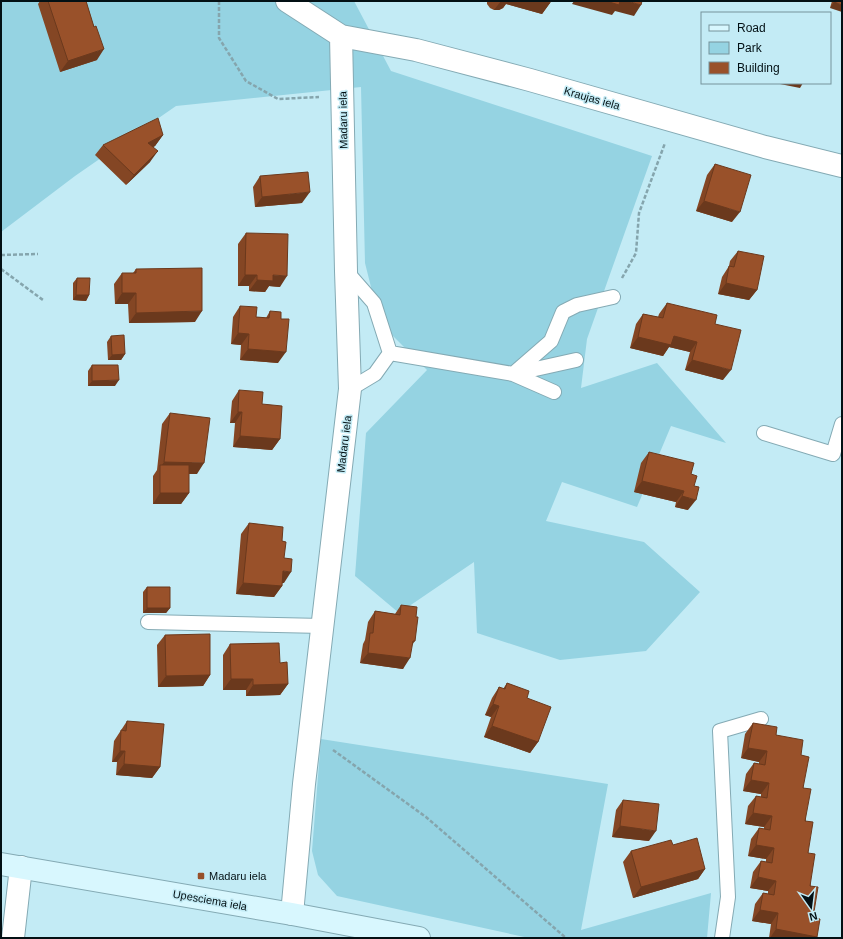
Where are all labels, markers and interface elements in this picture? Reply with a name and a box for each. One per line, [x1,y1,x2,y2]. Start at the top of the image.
legend [701,12,831,84]
text: Road [737,21,766,35]
text: Park [737,41,763,55]
text: Building [737,61,780,75]
street label: Kraujas iela [563,84,622,112]
street label: Madaru iela [336,90,350,149]
street label: Madaru iela [335,414,354,473]
place label: Madaru iela [209,870,267,882]
marker: Madaru iela [196,871,206,881]
north arrow [791,887,831,927]
street label: Upesciema iela [172,888,249,913]
text: N [808,910,819,923]

